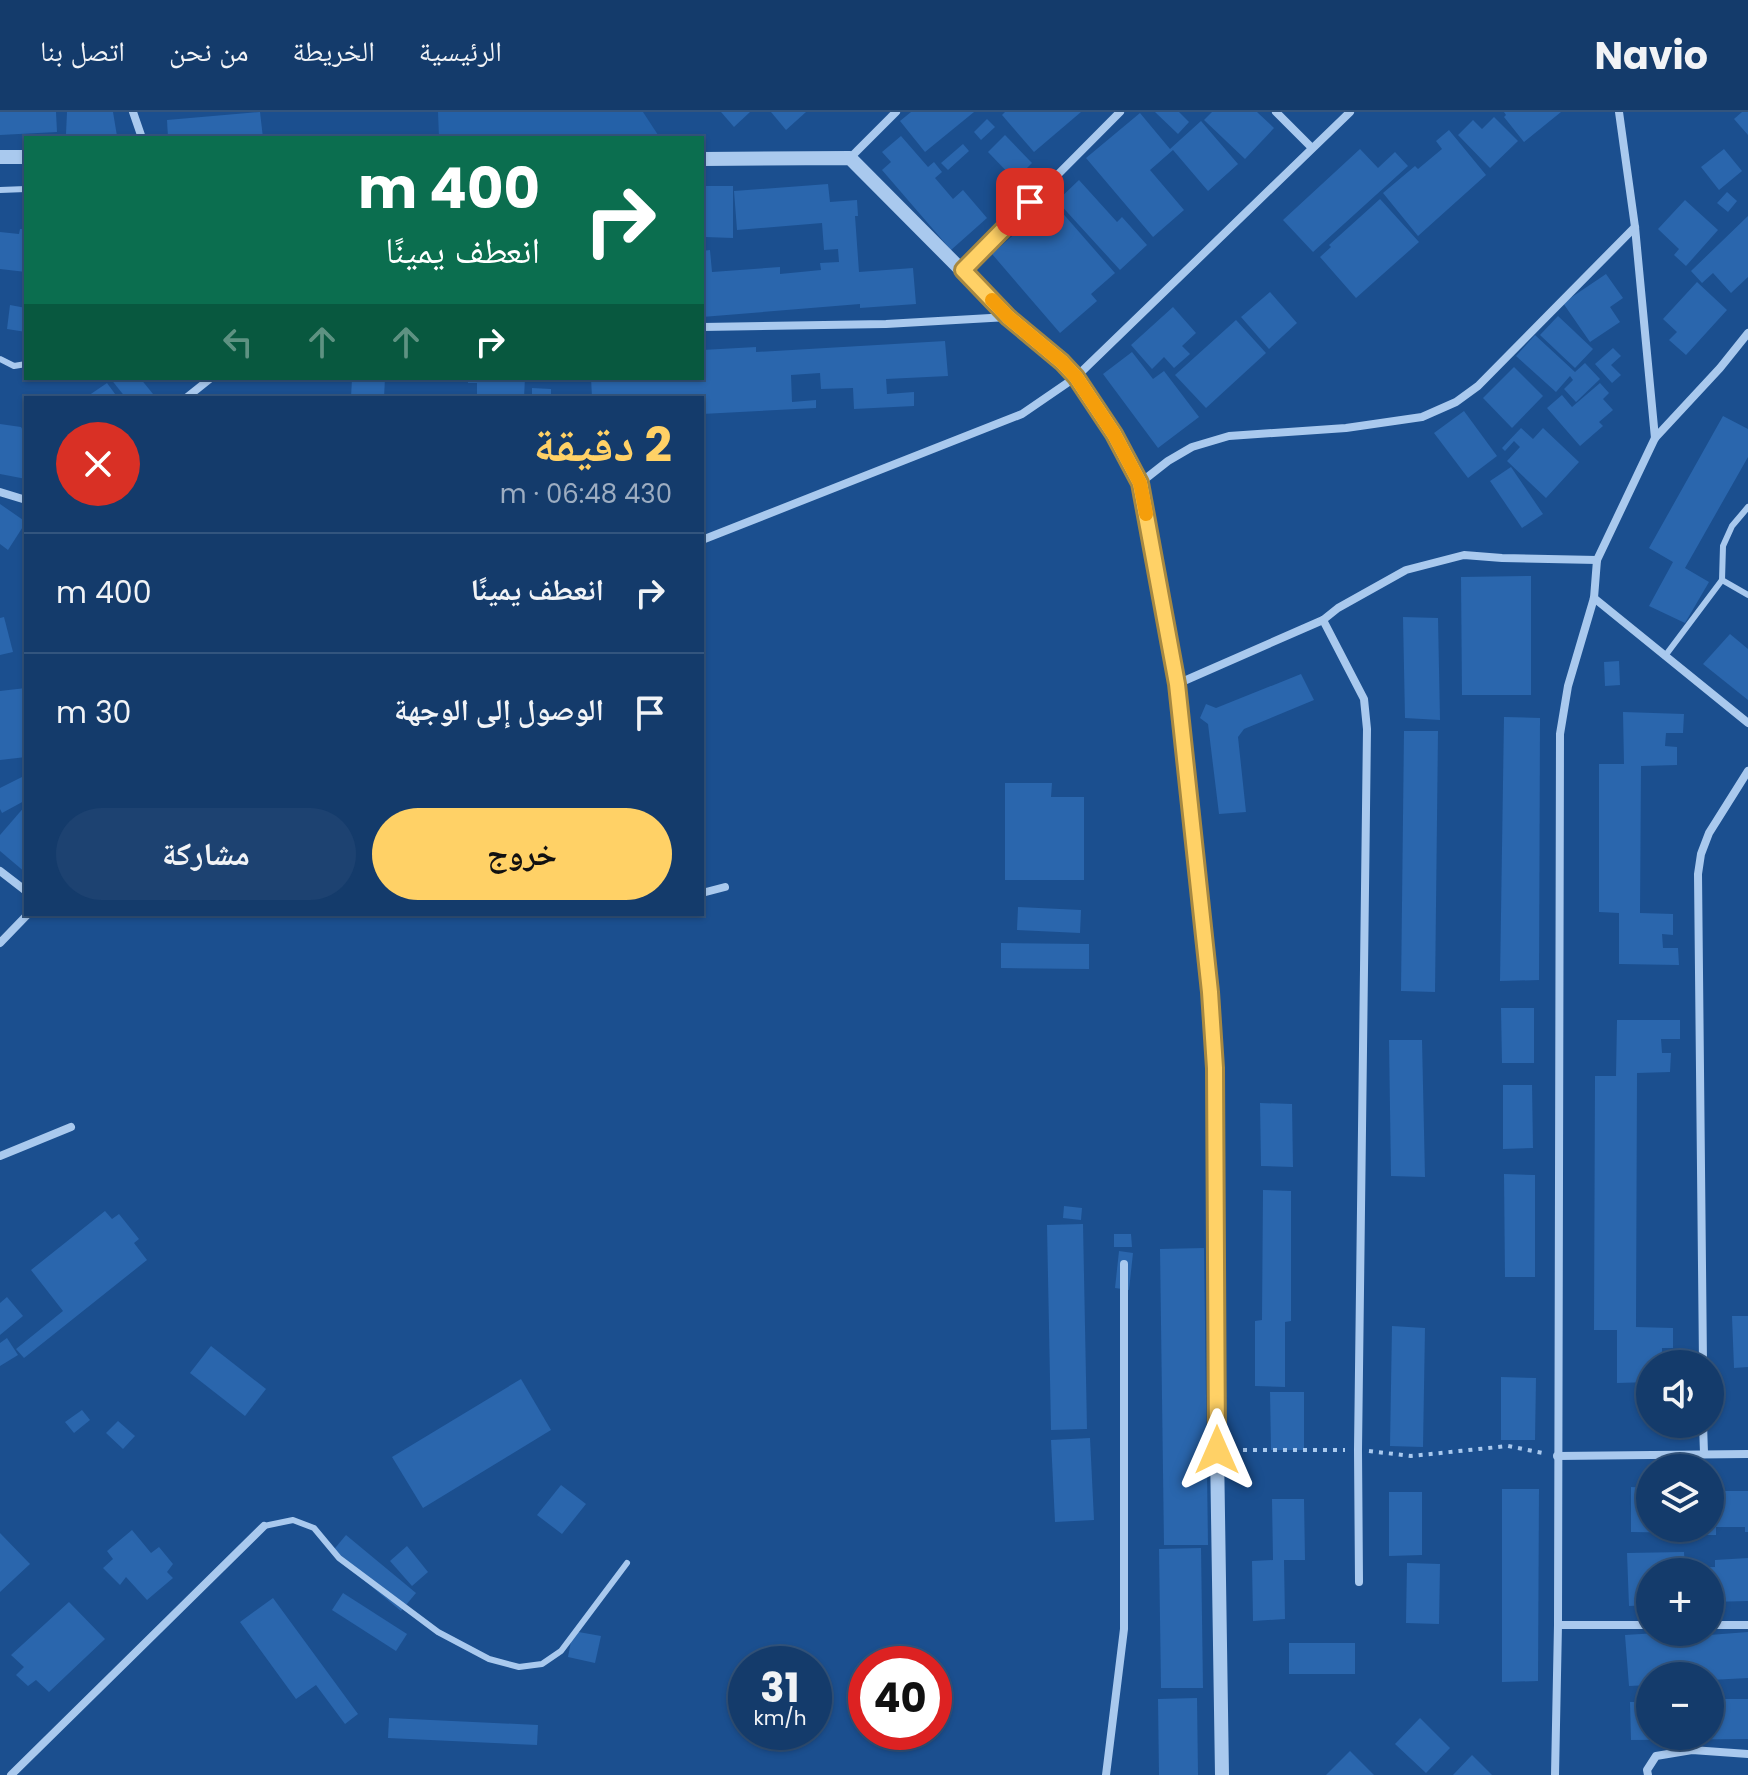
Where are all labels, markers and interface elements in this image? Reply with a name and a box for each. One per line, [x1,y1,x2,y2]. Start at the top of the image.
text: Navio [1594,29,1708,82]
text: اتصل بنا [40,32,125,71]
text: من نحن [169,32,248,71]
text: الخريطة [292,32,375,71]
text: الرئيسية [419,32,502,71]
text: 400 m [358,149,540,228]
icon: right [568,168,672,272]
pin [996,168,1064,236]
icon: arrive [1008,180,1052,224]
text: انعطف يمينًا [385,225,540,276]
icon: left [216,320,260,364]
icon: ahead [300,320,344,364]
icon: ahead [384,320,428,364]
icon: right [468,320,512,364]
text: 2 دقيقة [534,411,672,478]
button: close [56,422,140,506]
text: 430 m · 06:48 [500,476,672,512]
text: انعطف يمينًا [470,568,604,611]
text: 400 m [56,571,151,614]
icon: right [628,571,672,615]
text: الوصول إلى الوجهة [394,688,604,731]
text: 30 m [56,691,131,734]
icon: arrive [628,691,672,735]
button: مشاركة [56,808,356,900]
button: خروج [372,808,672,900]
map controls [1636,1350,1724,1750]
button: sound [1636,1350,1724,1438]
position arrow [1175,1408,1259,1492]
button: layers [1636,1454,1724,1542]
button: + [1636,1558,1724,1646]
speed limit sign: 40 [848,1646,952,1750]
text: 31 [760,1660,800,1716]
button: − [1636,1662,1724,1750]
text: km/h [753,1704,807,1732]

